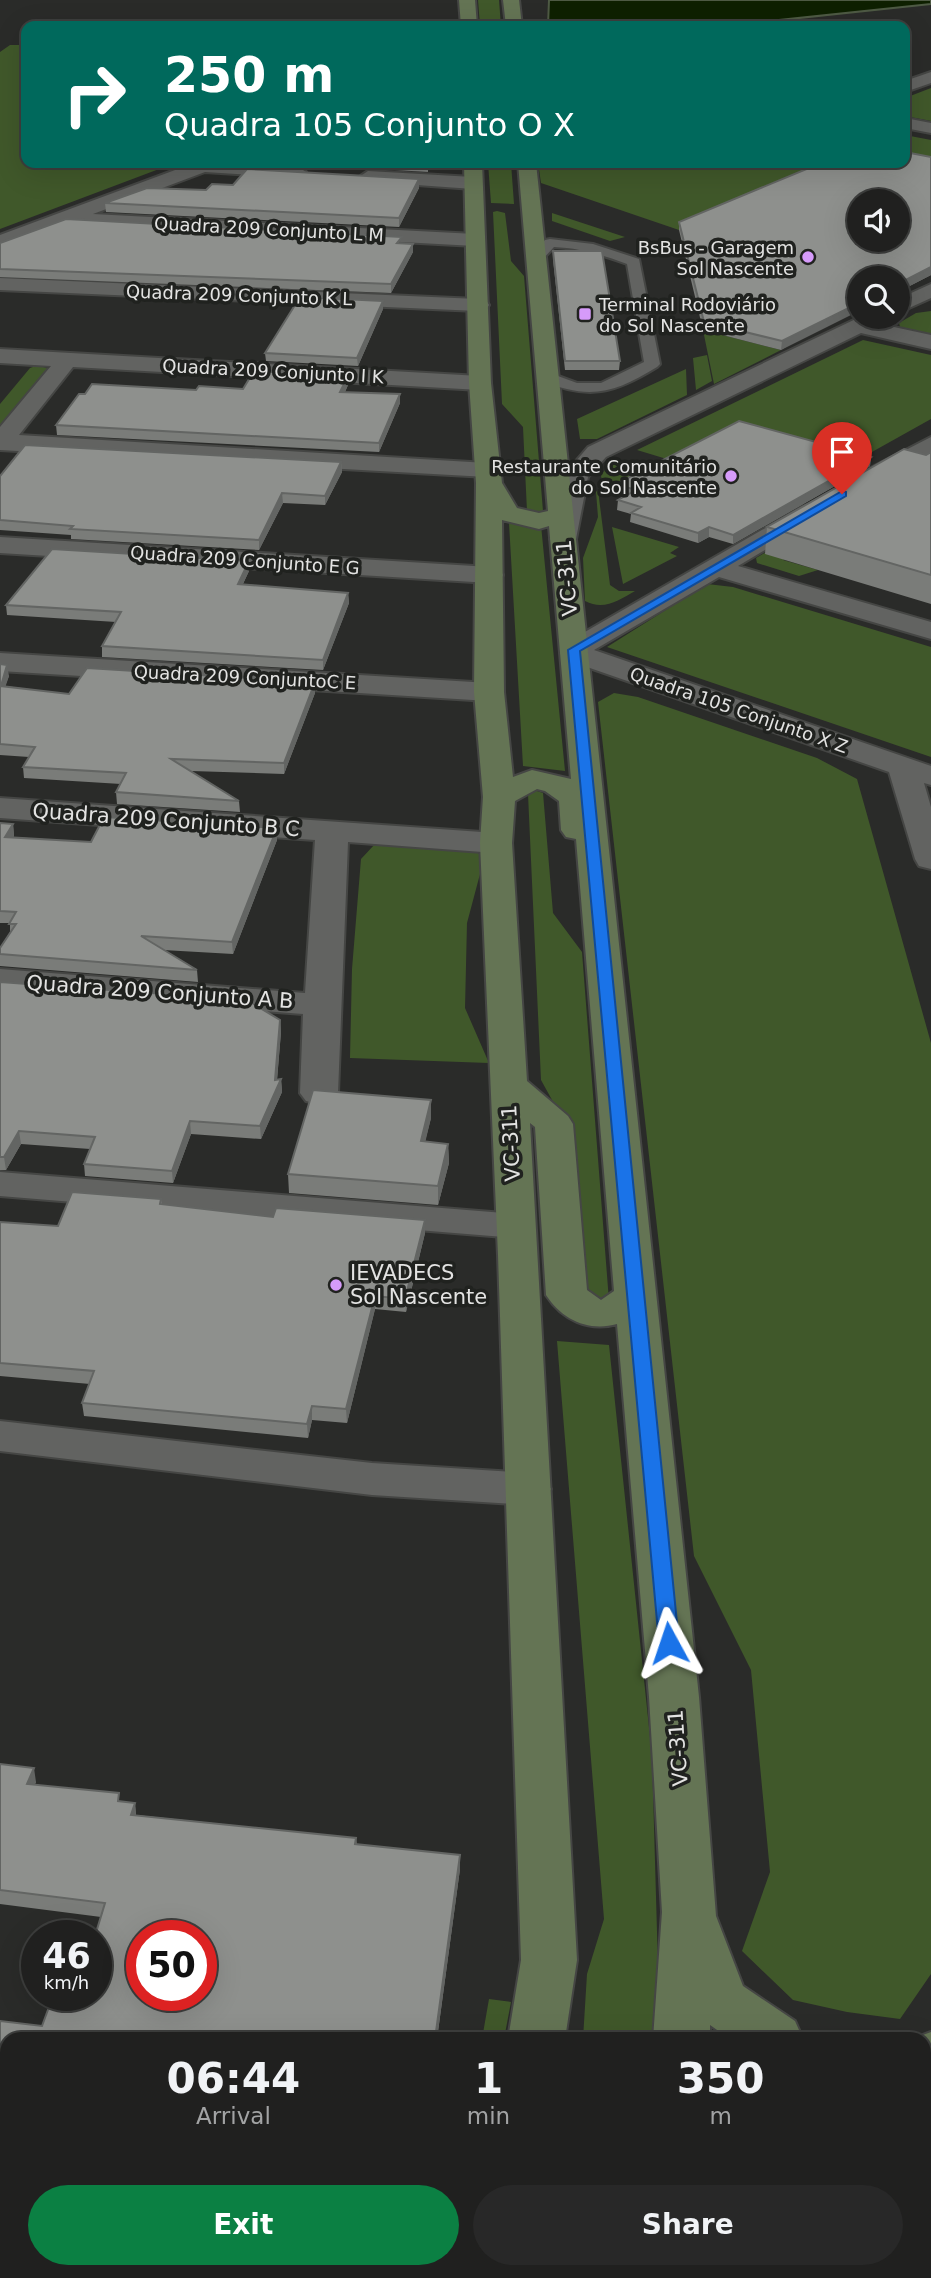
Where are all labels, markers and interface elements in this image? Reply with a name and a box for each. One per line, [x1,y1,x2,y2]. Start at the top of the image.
text: 250 m [164,47,334,104]
icon: right [49,49,140,140]
text: Quadra 105 Conjunto O X [164,106,575,144]
map controls [847,189,910,329]
button: sound [847,189,910,252]
street label: Quadra 209 Conjunto L M [154,212,384,246]
place label: BsBus - Garagem Sol Nascente [638,237,794,279]
marker: BsBus - Garagem Sol Nascente [800,249,816,265]
button: search [847,266,910,329]
street label: Quadra 209 Conjunto K L [125,281,353,309]
place label: Terminal Rodoviário do Sol Nascente [598,294,776,336]
marker: Terminal Rodoviário do Sol Nascente [577,306,593,322]
street label: Quadra 209 Conjunto I K [162,355,385,387]
pin [812,422,872,494]
icon: arrive [823,433,861,471]
place label: Restaurante Comunitário do Sol Nascente [491,456,717,498]
marker: Restaurante Comunitário do Sol Nascente [723,468,739,484]
street label: VC-311 [552,539,582,617]
street label: Quadra 209 Conjunto E G [130,542,360,578]
street label: Quadra 209 ConjuntoC E [133,661,357,693]
street label: Quadra 105 Conjunto X Z [627,663,851,757]
street label: Quadra 209 Conjunto B C [32,799,300,841]
street label: Quadra 209 Conjunto A B [26,971,294,1013]
street label: VC-311 [497,1104,525,1182]
place label: IEVADECS Sol Nascente [350,1261,487,1309]
marker: IEVADECS Sol Nascente [328,1277,344,1293]
position arrow [632,1606,706,1680]
street label: VC-311 [663,1709,693,1787]
speed limit sign: 50 [126,1920,217,2011]
text: 46 [42,1936,91,1976]
text: km/h [44,1972,89,1993]
text: 06:44 [167,2054,300,2103]
text: 1 [474,2054,503,2103]
text: 350 [677,2054,764,2103]
text: Arrival [196,2103,271,2129]
text: min [467,2103,510,2129]
text: m [709,2103,732,2129]
button: Exit [28,2185,459,2265]
button: Share [473,2185,903,2265]

